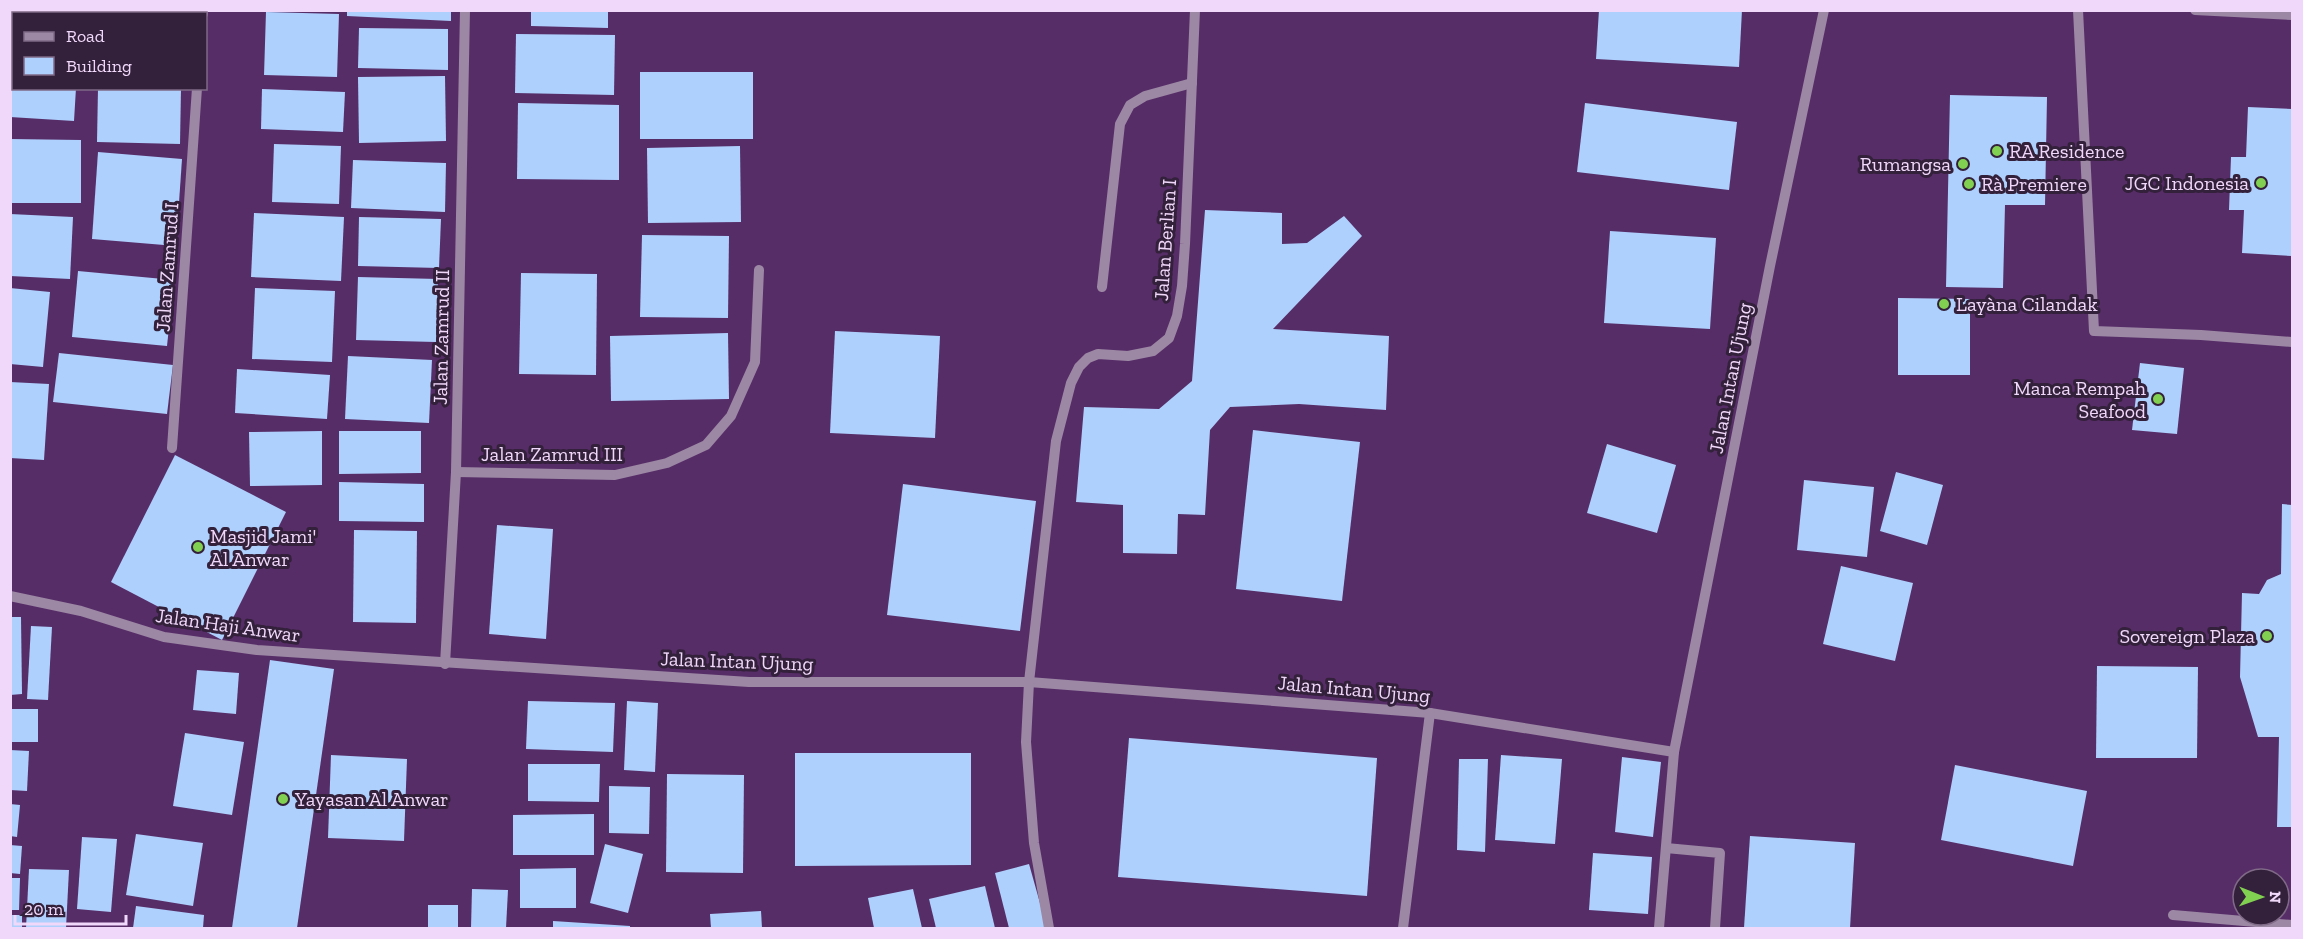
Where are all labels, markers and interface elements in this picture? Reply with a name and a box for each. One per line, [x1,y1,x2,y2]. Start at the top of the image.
legend [12,12,207,90]
text: Road [66,25,105,47]
text: Building [66,55,132,77]
place label: RA Residence [2009,139,2125,163]
marker: RA Residence [1990,144,2004,158]
place label: Rumangsa [1860,152,1951,176]
marker: Rumangsa [1956,157,1970,171]
place label: JGC Indonesia [2125,171,2249,195]
place label: Rà Premiere [1981,172,2087,196]
marker: JGC Indonesia [2254,176,2268,190]
marker: Rà Premiere [1962,177,1976,191]
street label: Jalan Berlian I [1149,178,1181,302]
street label: Jalan Zamrud I [151,202,183,332]
street label: Jalan Zamrud II [428,269,454,405]
place label: Layàna Cilandak [1956,292,2098,316]
marker: Layàna Cilandak [1937,297,1951,311]
street label: Jalan Intan Ujung [1704,301,1756,455]
place label: Manca Rempah Seafood [2013,376,2147,423]
marker: Manca Rempah Seafood [2151,392,2165,406]
street label: Jalan Zamrud III [481,442,623,466]
place label: Masjid Jami' Al Anwar [210,524,316,571]
marker: Masjid Jami' Al Anwar [191,540,205,554]
street label: Jalan Haji Anwar [154,603,302,647]
place label: Sovereign Plaza [2119,624,2255,648]
marker: Sovereign Plaza [2260,629,2274,643]
street label: Jalan Intan Ujung [660,646,814,676]
street label: Jalan Intan Ujung [1277,670,1431,708]
place label: Yayasan Al Anwar [294,787,448,811]
marker: Yayasan Al Anwar [276,792,290,806]
north arrow [2231,867,2291,927]
scale bar [15,888,126,926]
text: N [2266,891,2285,904]
text: 20 m [24,898,64,920]

